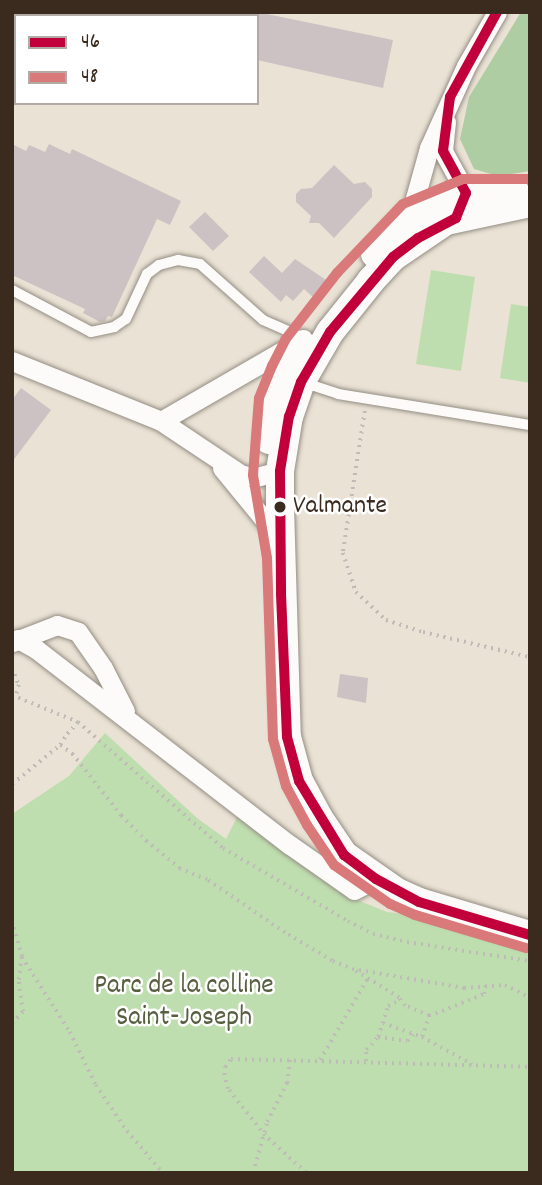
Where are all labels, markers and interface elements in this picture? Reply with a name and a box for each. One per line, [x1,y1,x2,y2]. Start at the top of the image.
legend [14,14,259,105]
text: 46 [81,28,100,58]
text: 48 [81,63,98,93]
place label: Valmante [293,491,387,523]
marker: Valmante [273,500,287,514]
park label: Parc de la colline Saint-Joseph [94,970,274,1036]

